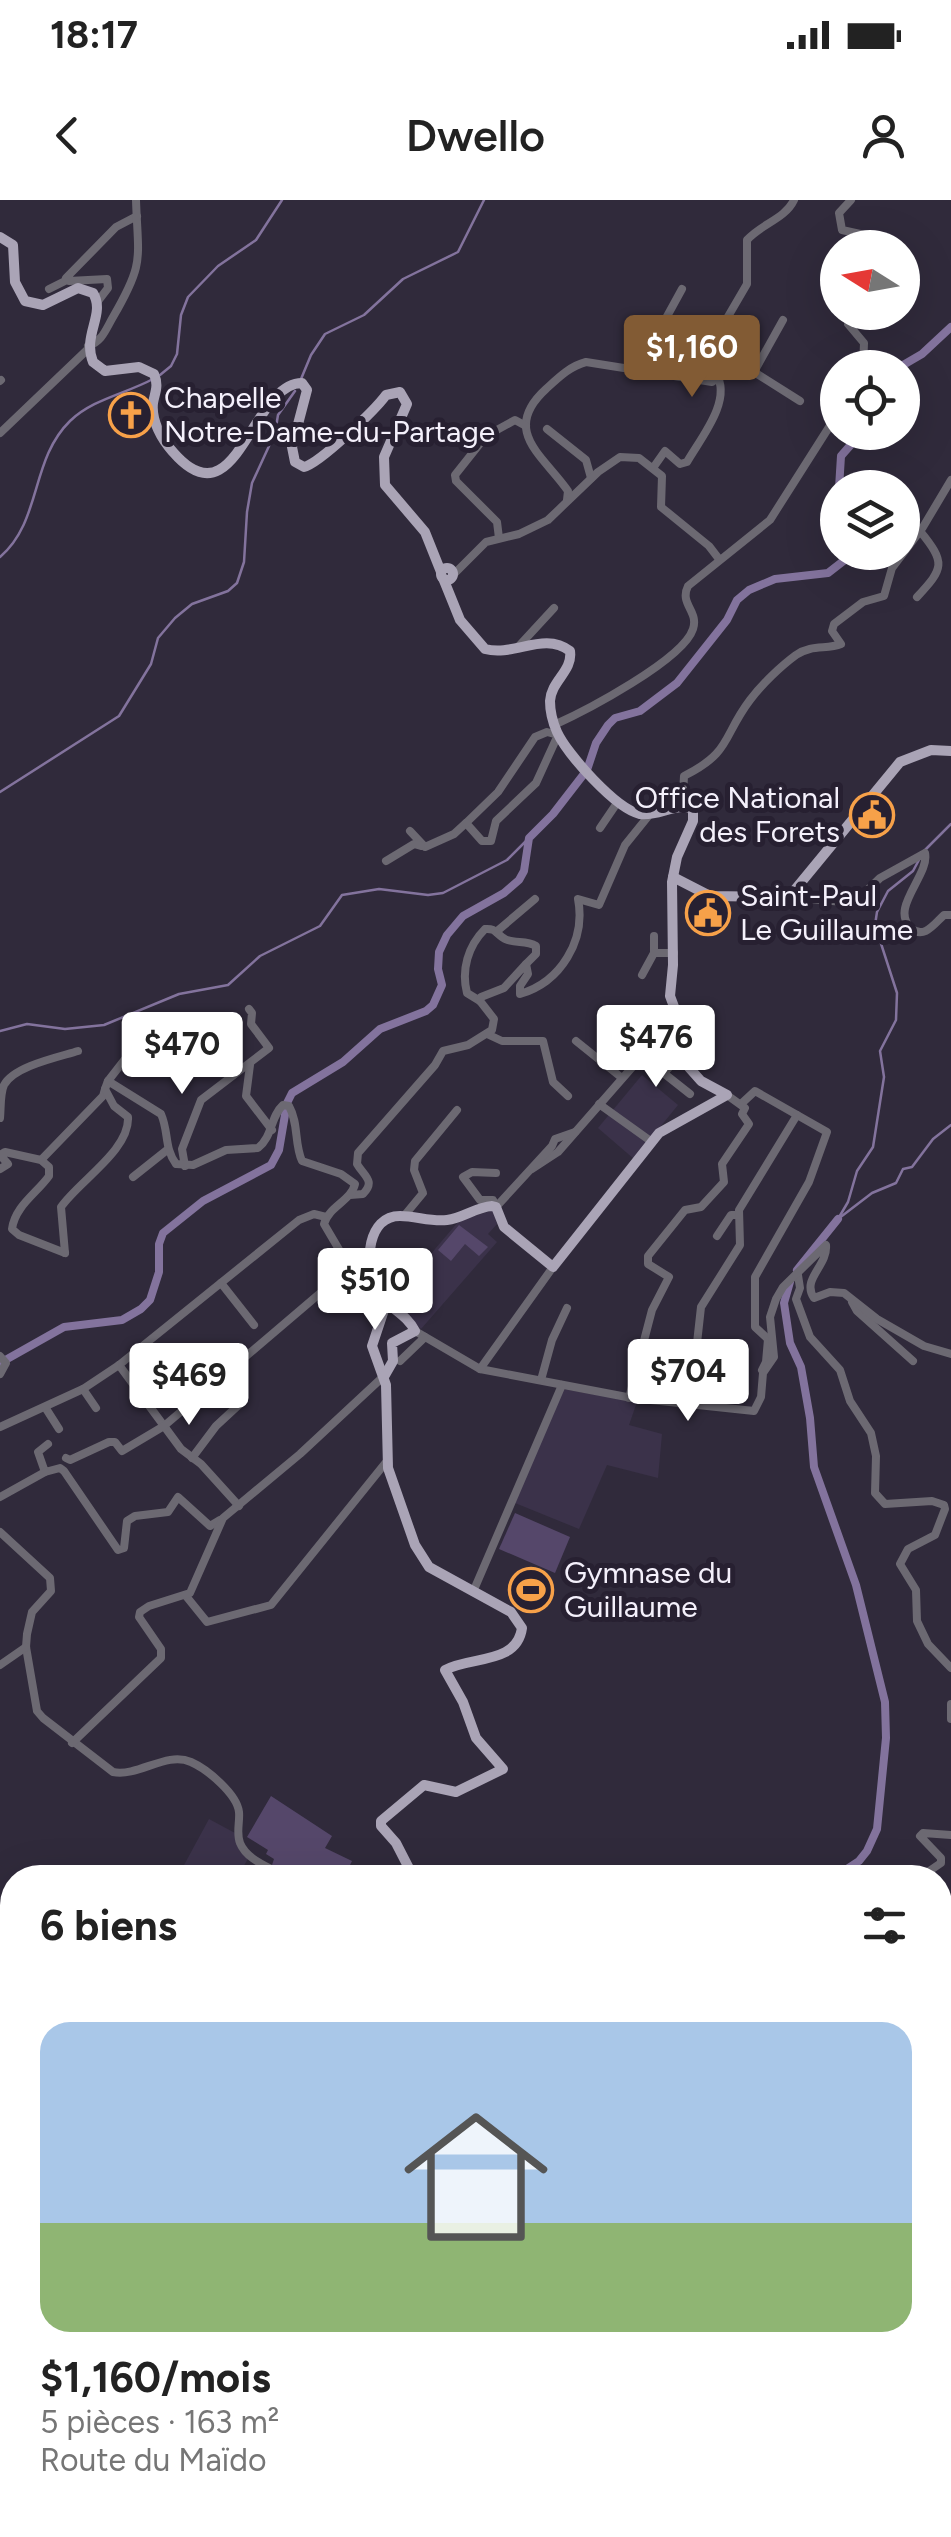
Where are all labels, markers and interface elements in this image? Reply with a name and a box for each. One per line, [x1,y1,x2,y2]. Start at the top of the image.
text: 18:17 [50,12,138,58]
icon: back [40,108,95,163]
text: Dwello [406,108,545,162]
icon: person [856,108,911,163]
north arrow [820,230,920,330]
map controls [820,230,920,570]
pin: $1,160 [611,315,773,400]
text: $1,160 [646,328,738,366]
button: locate [820,350,920,450]
place label: Chapelle Notre-Dame-du-Partage [164,379,495,450]
church icon: Chapelle Notre-Dame-du-Partage [108,392,154,438]
button: layers [820,470,920,570]
place label: Office National des Forets [635,779,840,850]
public building icon: Office National des Forets [849,792,895,838]
place label: Saint-Paul Le Guillaume [740,877,913,948]
public building icon: Saint-Paul Le Guillaume [685,890,731,936]
pin: $476 [597,1005,715,1090]
pin: $470 [123,1012,241,1097]
text: $476 [619,1018,693,1056]
text: $470 [144,1025,220,1063]
pin: $510 [316,1248,434,1333]
text: $510 [340,1261,410,1299]
pin: $704 [629,1339,747,1424]
pin: $469 [130,1343,248,1428]
text: $704 [650,1352,726,1390]
text: $469 [151,1356,227,1394]
place label: Gymnase du Guillaume [564,1554,732,1625]
sports icon: Gymnase du Guillaume [508,1567,554,1613]
icon: filters [857,1898,912,1953]
text: 6 biens [40,1900,177,1951]
icon: home [386,2087,566,2267]
text: $1,160/mois [40,2352,271,2403]
text: 5 pièces · 163 m² [40,2403,279,2441]
text: Route du Maïdo [40,2441,266,2479]

